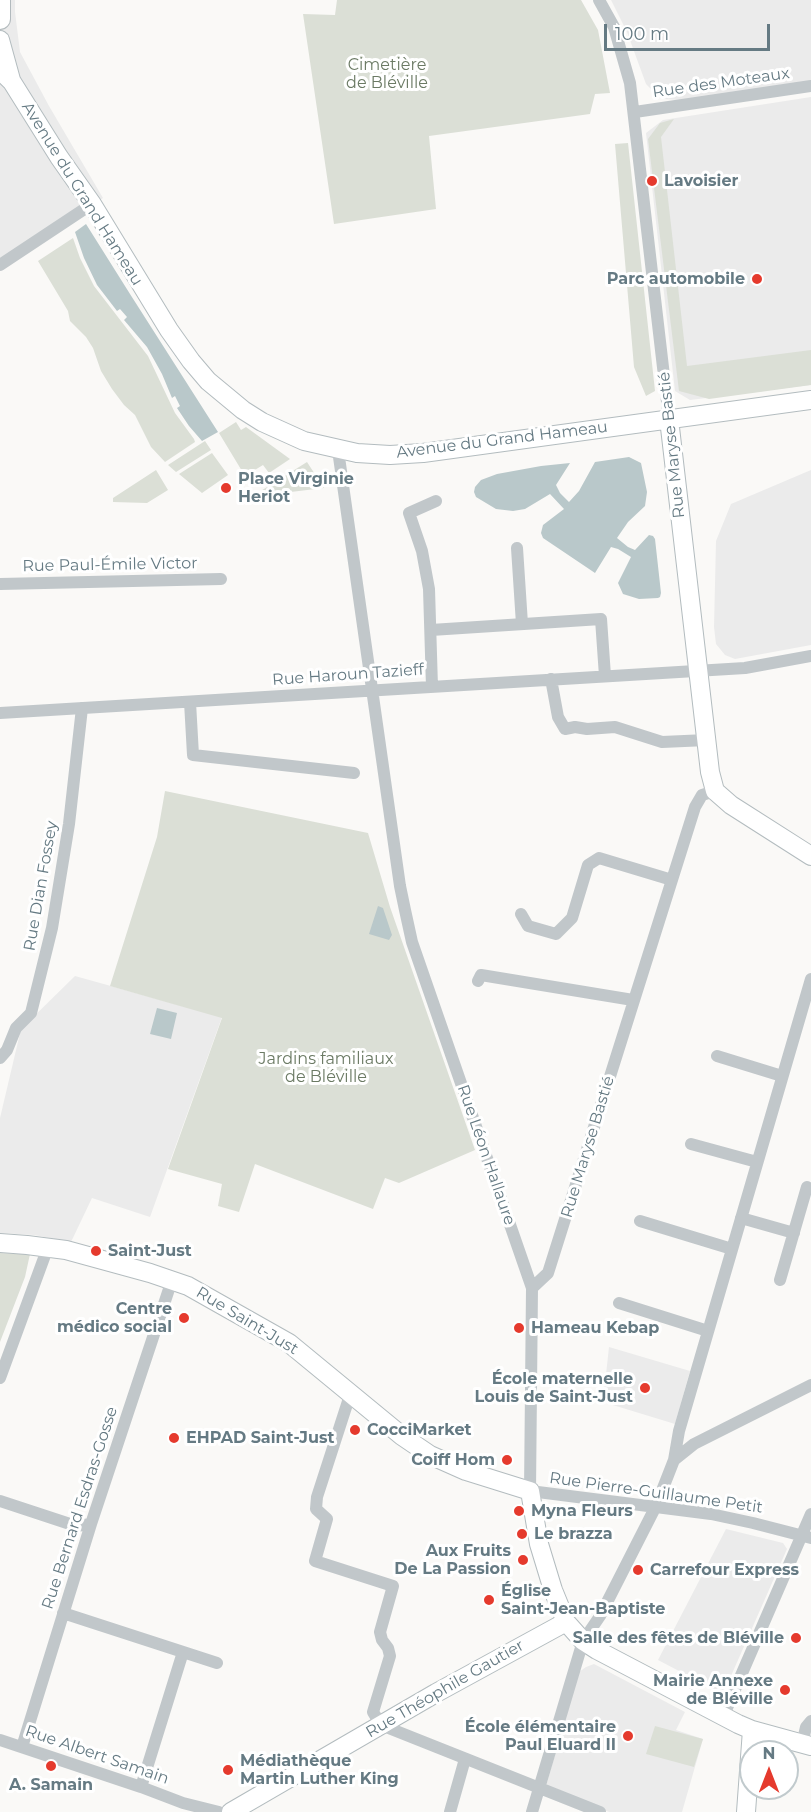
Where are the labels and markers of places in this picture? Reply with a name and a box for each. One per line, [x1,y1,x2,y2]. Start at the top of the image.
place label: Lavoisier [664,171,738,191]
marker: Lavoisier [645,174,659,188]
place label: Parc automobile [607,269,745,289]
marker: Parc automobile [750,272,764,286]
place label: Place Virginie Heriot [238,469,354,507]
marker: Place Virginie Heriot [219,481,233,495]
place label: Saint-Just [108,1241,192,1261]
marker: Saint-Just [89,1244,103,1258]
place label: Centre médico social [57,1299,172,1337]
marker: Centre médico social [177,1311,191,1325]
place label: Hameau Kebap [531,1318,659,1338]
marker: Hameau Kebap [512,1321,526,1335]
place label: École maternelle Louis de Saint-Just [475,1369,633,1407]
marker: École maternelle Louis de Saint-Just [638,1381,652,1395]
place label: CocciMarket [367,1420,471,1440]
marker: CocciMarket [348,1423,362,1437]
place label: EHPAD Saint-Just [186,1428,334,1448]
marker: EHPAD Saint-Just [167,1431,181,1445]
place label: Coiff Hom [411,1450,495,1470]
marker: Coiff Hom [500,1453,514,1467]
place label: Myna Fleurs [531,1501,633,1521]
marker: Myna Fleurs [512,1504,526,1518]
place label: Le brazza [534,1524,613,1544]
marker: Le brazza [515,1527,529,1541]
place label: Aux Fruits De La Passion [394,1541,511,1579]
marker: Aux Fruits De La Passion [516,1553,530,1567]
place label: Carrefour Express [650,1560,799,1580]
marker: Carrefour Express [631,1563,645,1577]
place label: Église Saint-Jean-Baptiste [501,1581,665,1619]
marker: Église Saint-Jean-Baptiste [482,1593,496,1607]
place label: Salle des fêtes de Bléville [573,1628,784,1648]
marker: Salle des fêtes de Bléville [789,1631,803,1645]
place label: Mairie Annexe de Bléville [653,1671,773,1709]
marker: Mairie Annexe de Bléville [778,1683,792,1697]
place label: École élémentaire Paul Eluard II [465,1717,616,1755]
marker: École élémentaire Paul Eluard II [621,1729,635,1743]
place label: Médiathèque Martin Luther King [240,1751,399,1789]
marker: A. Samain [44,1759,58,1773]
marker: Médiathèque Martin Luther King [221,1763,235,1777]
place label: A. Samain [9,1775,93,1795]

